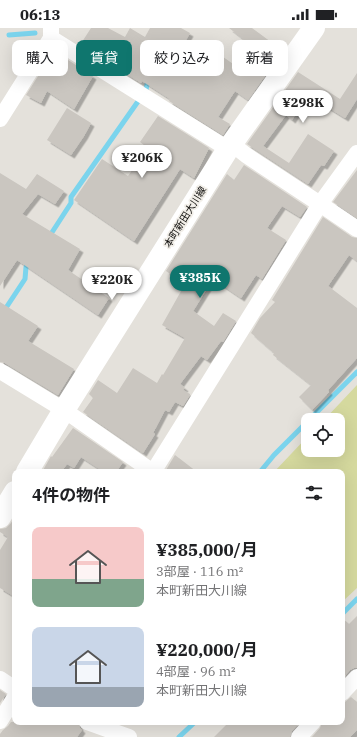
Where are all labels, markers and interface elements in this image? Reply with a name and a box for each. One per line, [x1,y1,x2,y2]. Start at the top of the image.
text: 06:13 [20,5,61,24]
chip: 購入 [12,40,68,76]
chip: 賃貸 [76,40,132,76]
chip: 絞り込み [140,40,224,76]
chip: 新着 [232,40,288,76]
pin: ¥298K [275,90,331,124]
text: ¥298K [282,94,324,111]
pin: ¥206K [114,145,170,179]
text: ¥206K [121,149,163,166]
street label: 本町新田大川線 [161,184,209,250]
pin: ¥385K [172,265,228,299]
pin: ¥220K [84,267,140,301]
text: ¥385K [179,269,221,286]
text: ¥220K [91,271,133,288]
map controls [301,413,345,457]
button: locate [301,413,345,457]
icon: filters [303,482,325,504]
text: 4件の物件 [32,484,110,506]
text: ¥385,000/月 [156,539,258,561]
icon: home [64,543,112,591]
text: 3部屋 · 116 m² [156,563,243,580]
text: 本町新田大川線 [156,582,247,599]
text: ¥220,000/月 [156,639,258,661]
icon: home [64,643,112,691]
text: 4部屋 · 96 m² [156,663,236,680]
text: 本町新田大川線 [156,682,247,699]

